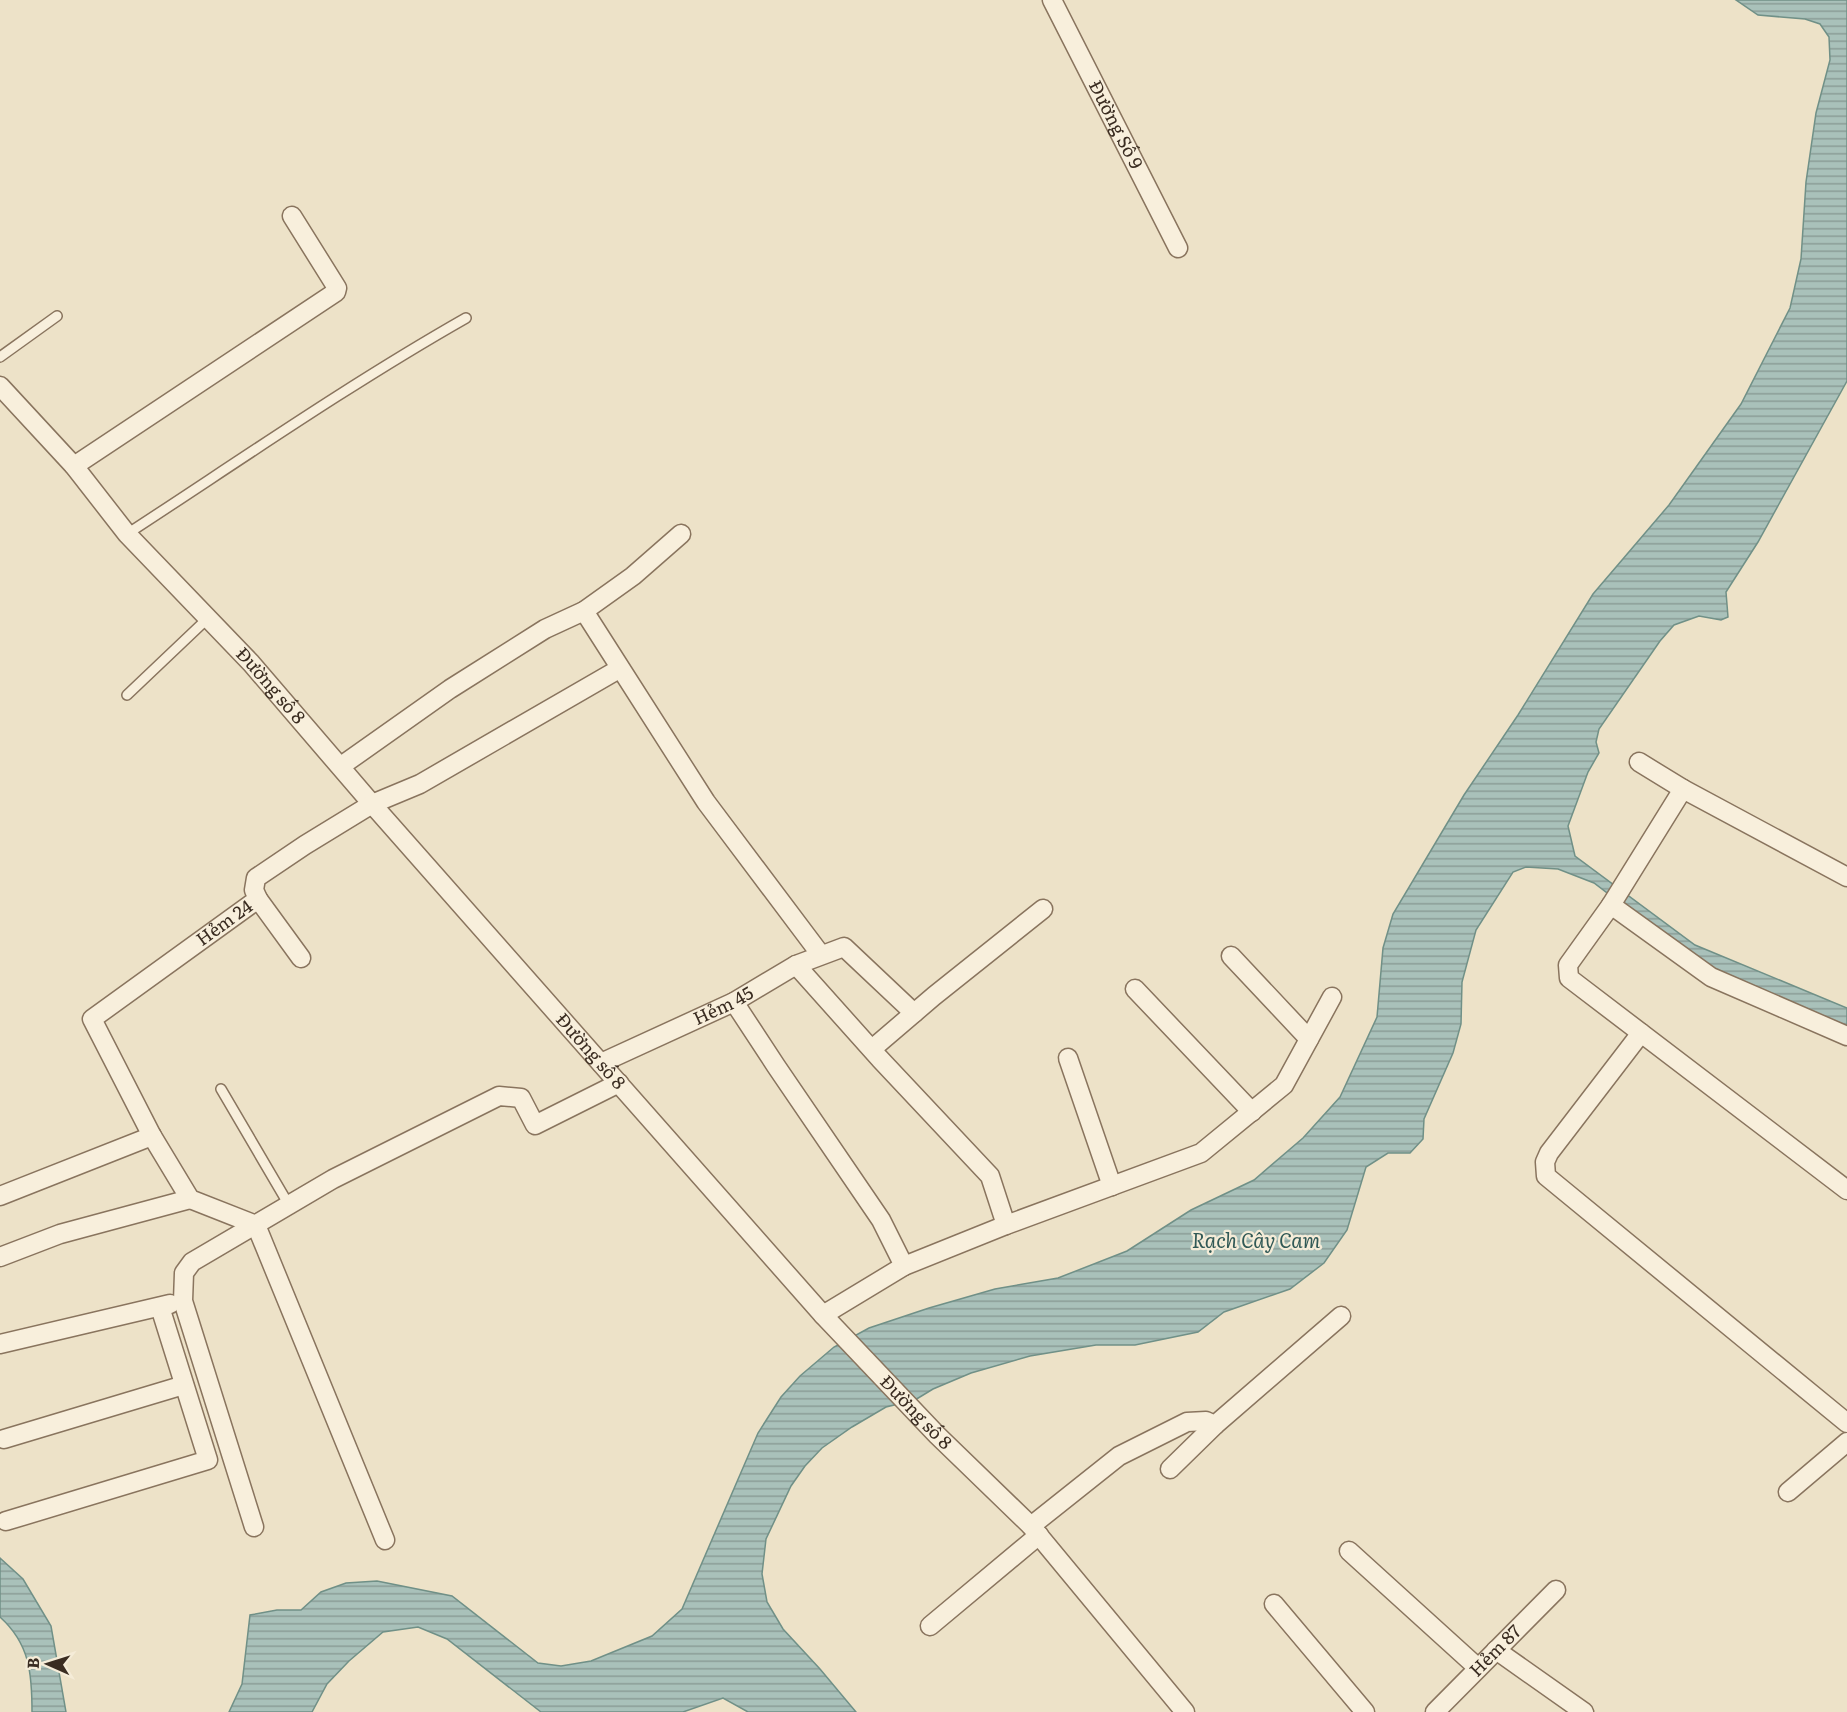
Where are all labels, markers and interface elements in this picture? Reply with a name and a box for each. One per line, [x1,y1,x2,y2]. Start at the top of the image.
street label: Đường Số 9 [1083,75,1151,173]
street label: Đường số 8 [230,640,313,729]
street label: Hẻm 24 [190,892,258,952]
street label: Hẻm 45 [688,978,758,1031]
street label: Đường số 8 [550,1006,633,1095]
water label: Rạch Cây Cam [1192,1224,1321,1254]
street label: Đường số 8 [874,1368,959,1455]
street label: Hẻm 87 [1462,1618,1527,1682]
north arrow [18,1634,78,1694]
text: B [20,1657,44,1669]

